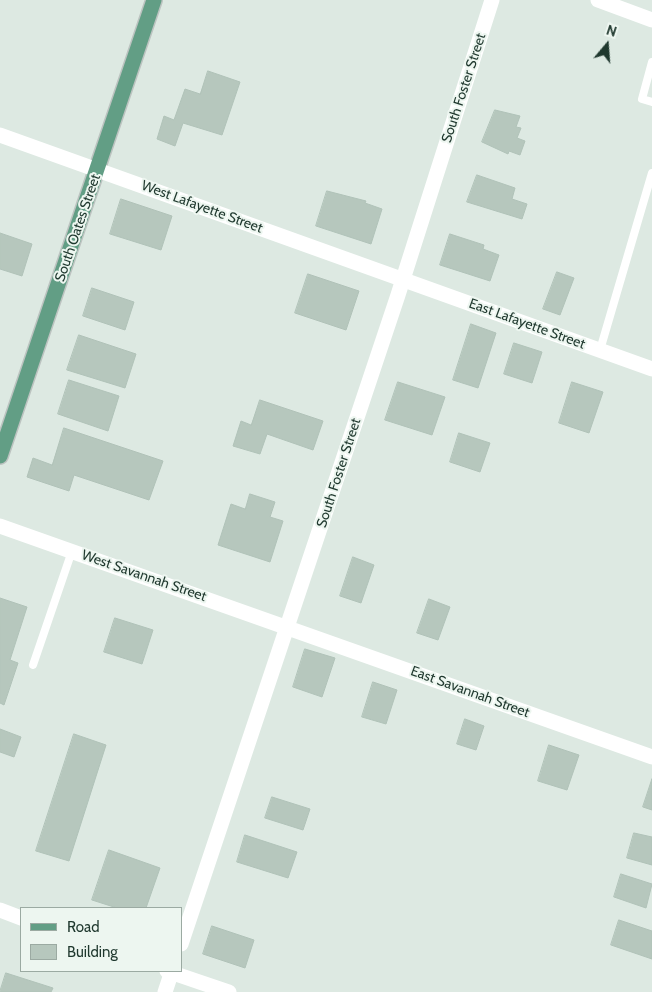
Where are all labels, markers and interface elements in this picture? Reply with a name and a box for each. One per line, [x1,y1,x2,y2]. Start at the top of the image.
north arrow [582,20,632,70]
text: N [604,21,619,41]
street label: South Foster Street [438,31,490,145]
street label: South Oates Street [52,172,104,284]
street label: West Lafayette Street [139,177,265,237]
street label: East Lafayette Street [467,295,587,353]
street label: South Foster Street [313,416,365,530]
street label: West Savannah Street [79,547,209,605]
street label: East Savannah Street [408,663,532,721]
legend [20,907,182,972]
text: Road [67,918,100,936]
text: Building [67,943,118,961]

